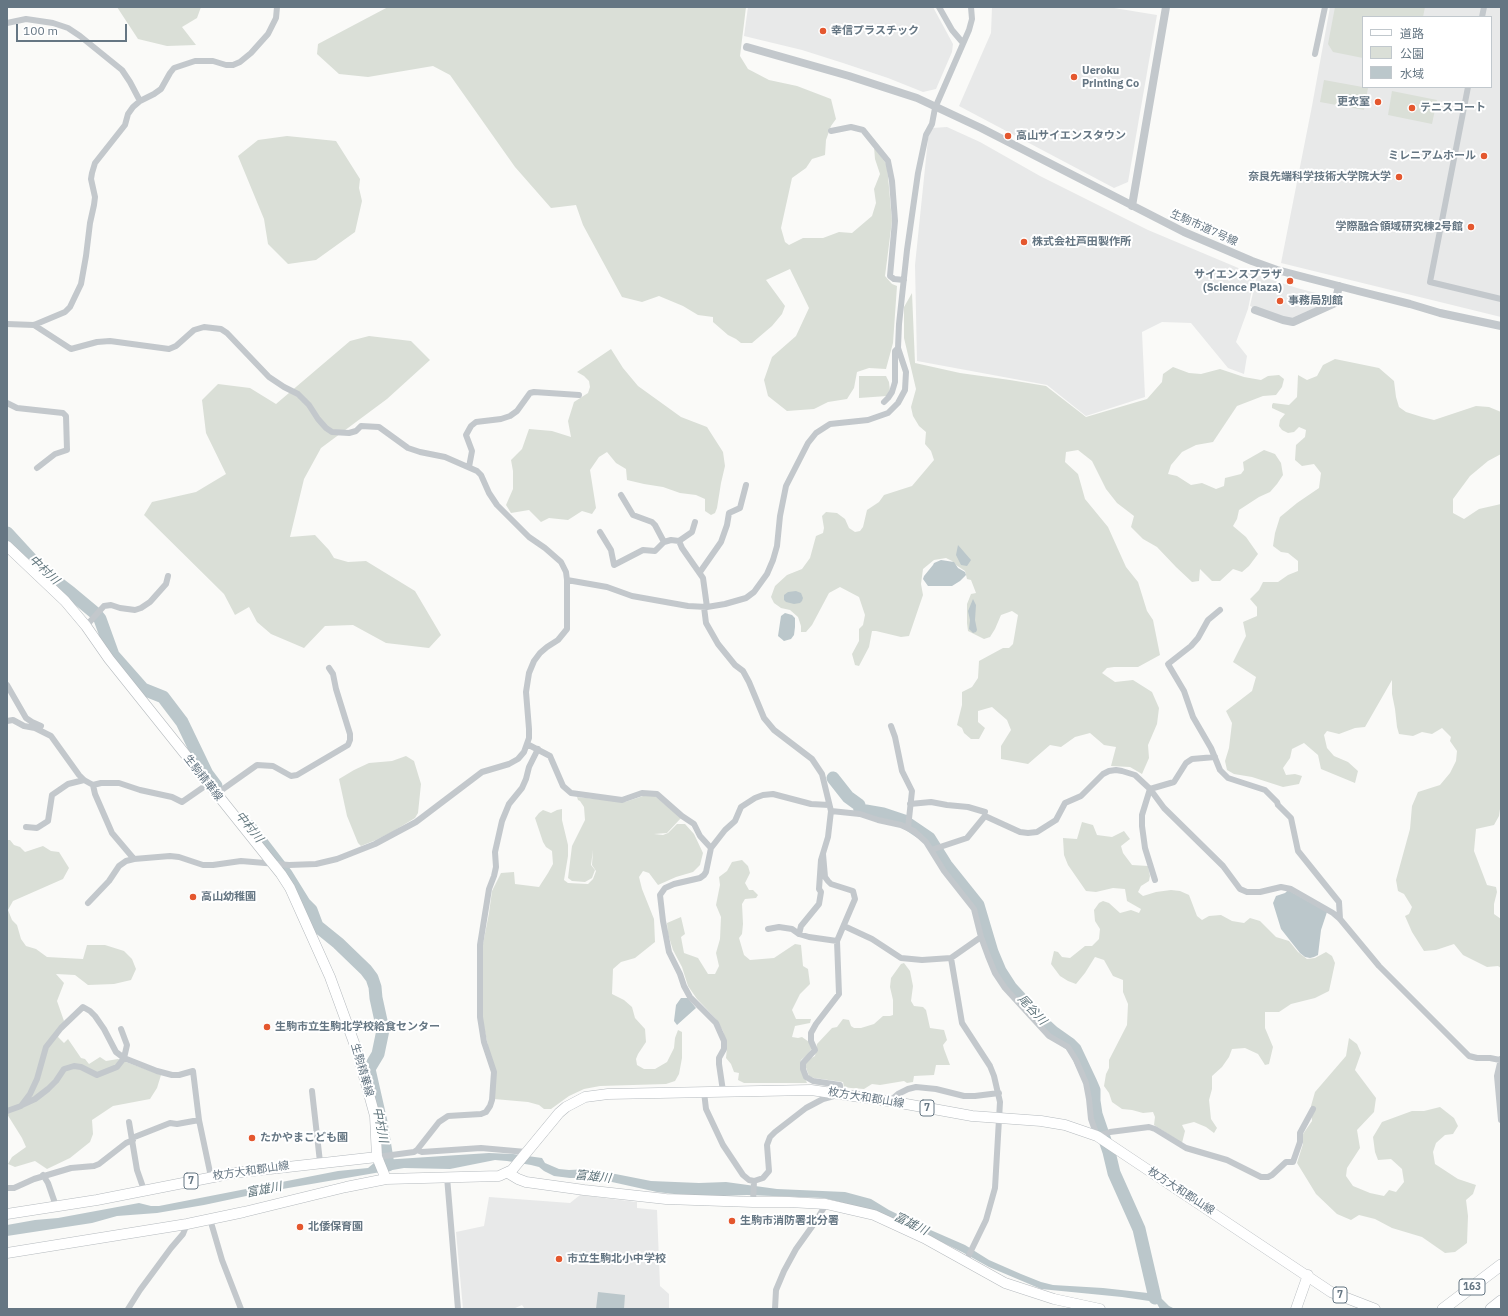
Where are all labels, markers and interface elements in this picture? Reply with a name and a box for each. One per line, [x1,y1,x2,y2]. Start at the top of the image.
scale bar [18,16,129,42]
legend [1362,16,1492,88]
text: 100 m [23,23,58,38]
place label: 幸信プラスチック [831,24,919,38]
marker: 幸信プラスチック [818,26,828,36]
text: 道路 [1400,26,1424,41]
text: 公園 [1400,46,1424,61]
place label: Ueroku Printing Co [1082,64,1139,90]
text: 水域 [1400,66,1424,81]
marker: Ueroku Printing Co [1069,72,1079,82]
place label: 更衣室 [1337,95,1370,109]
marker: 更衣室 [1373,97,1383,107]
place label: テニスコート [1420,101,1486,115]
marker: テニスコート [1407,103,1417,113]
place label: 高山サイエンスタウン [1016,129,1126,143]
marker: 高山サイエンスタウン [1003,131,1013,141]
place label: ミレニアムホール [1388,149,1476,163]
marker: ミレニアムホール [1479,151,1489,161]
place label: 奈良先端科学技術大学院大学 [1248,170,1391,184]
marker: 奈良先端科学技術大学院大学 [1394,172,1404,182]
street label: 生駒市道7号線 [1168,207,1240,249]
place label: 学際融合領域研究棟2号館 [1335,220,1463,234]
marker: 学際融合領域研究棟2号館 [1466,222,1476,232]
place label: 株式会社芦田製作所 [1032,235,1131,249]
marker: 株式会社芦田製作所 [1019,237,1029,247]
place label: サイエンスプラザ (Science Plaza) [1194,268,1282,294]
marker: サイエンスプラザ (Science Plaza) [1285,276,1295,286]
place label: 事務局別館 [1288,294,1343,308]
marker: 事務局別館 [1275,296,1285,306]
water label: 中村川 [26,552,62,588]
street label: 生駒精華線 [181,752,225,804]
water label: 中村川 [232,808,266,846]
place label: 高山幼稚園 [201,890,256,904]
marker: 高山幼稚園 [188,892,198,902]
water label: 尾谷川 [1014,992,1050,1028]
place label: 生駒市立生駒北学校給食センター [275,1020,440,1034]
marker: 生駒市立生駒北学校給食センター [262,1022,272,1032]
street label: 生駒精華線 [348,1042,376,1098]
street label: 枚方大和郡山線 [827,1085,905,1111]
road number: 7 [920,1100,934,1116]
water label: 中村川 [369,1106,391,1144]
place label: たかやまこども園 [260,1131,348,1145]
marker: たかやまこども園 [247,1133,257,1143]
street label: 枚方大和郡山線 [212,1159,290,1183]
street label: 枚方大和郡山線 [1145,1164,1217,1218]
water label: 富雄川 [574,1168,612,1186]
road number: 7 [184,1173,198,1189]
water label: 富雄川 [245,1179,283,1201]
water label: 富雄川 [892,1210,930,1238]
place label: 生駒市消防署北分署 [740,1214,839,1228]
marker: 生駒市消防署北分署 [727,1216,737,1226]
place label: 北倭保育園 [308,1220,363,1234]
marker: 北倭保育園 [295,1222,305,1232]
place label: 市立生駒北小中学校 [567,1252,666,1266]
marker: 市立生駒北小中学校 [554,1254,564,1264]
road number: 163 [1459,1279,1485,1295]
road number: 7 [1333,1287,1347,1303]

